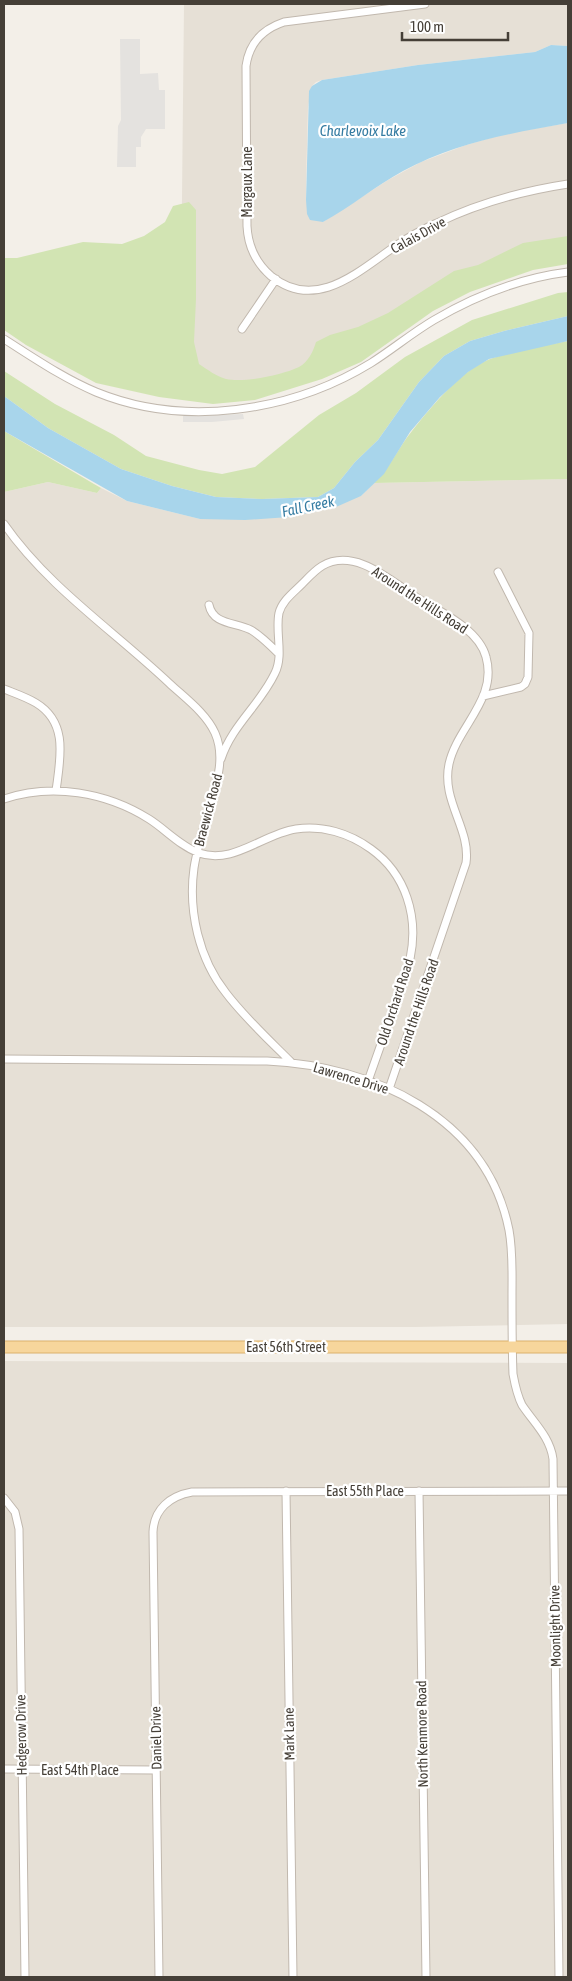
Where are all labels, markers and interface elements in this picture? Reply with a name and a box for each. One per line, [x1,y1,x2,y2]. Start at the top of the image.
scale bar [402,10,508,42]
text: 100 m [410,18,444,35]
water label: Charlevoix Lake [320,122,406,139]
street label: Margaux Lane [239,146,255,218]
street label: Calais Drive [388,213,448,257]
water label: Fall Creek [280,492,336,520]
street label: Around the Hills Road [369,563,471,637]
street label: Braewick Road [191,772,225,848]
street label: Old Orchard Road [373,956,417,1048]
street label: Around the Hills Road [390,957,442,1067]
street label: Lawrence Drive [311,1059,391,1097]
street label: East 56th Street [246,1339,326,1355]
street label: East 55th Place [326,1483,404,1499]
street label: Moonlight Drive [546,1585,564,1667]
street label: North Kenmore Road [413,1680,431,1788]
street label: Hedgerow Drive [12,1694,30,1776]
street label: Daniel Drive [147,1706,165,1770]
street label: Mark Lane [281,1707,297,1761]
street label: East 54th Place [41,1762,119,1778]

